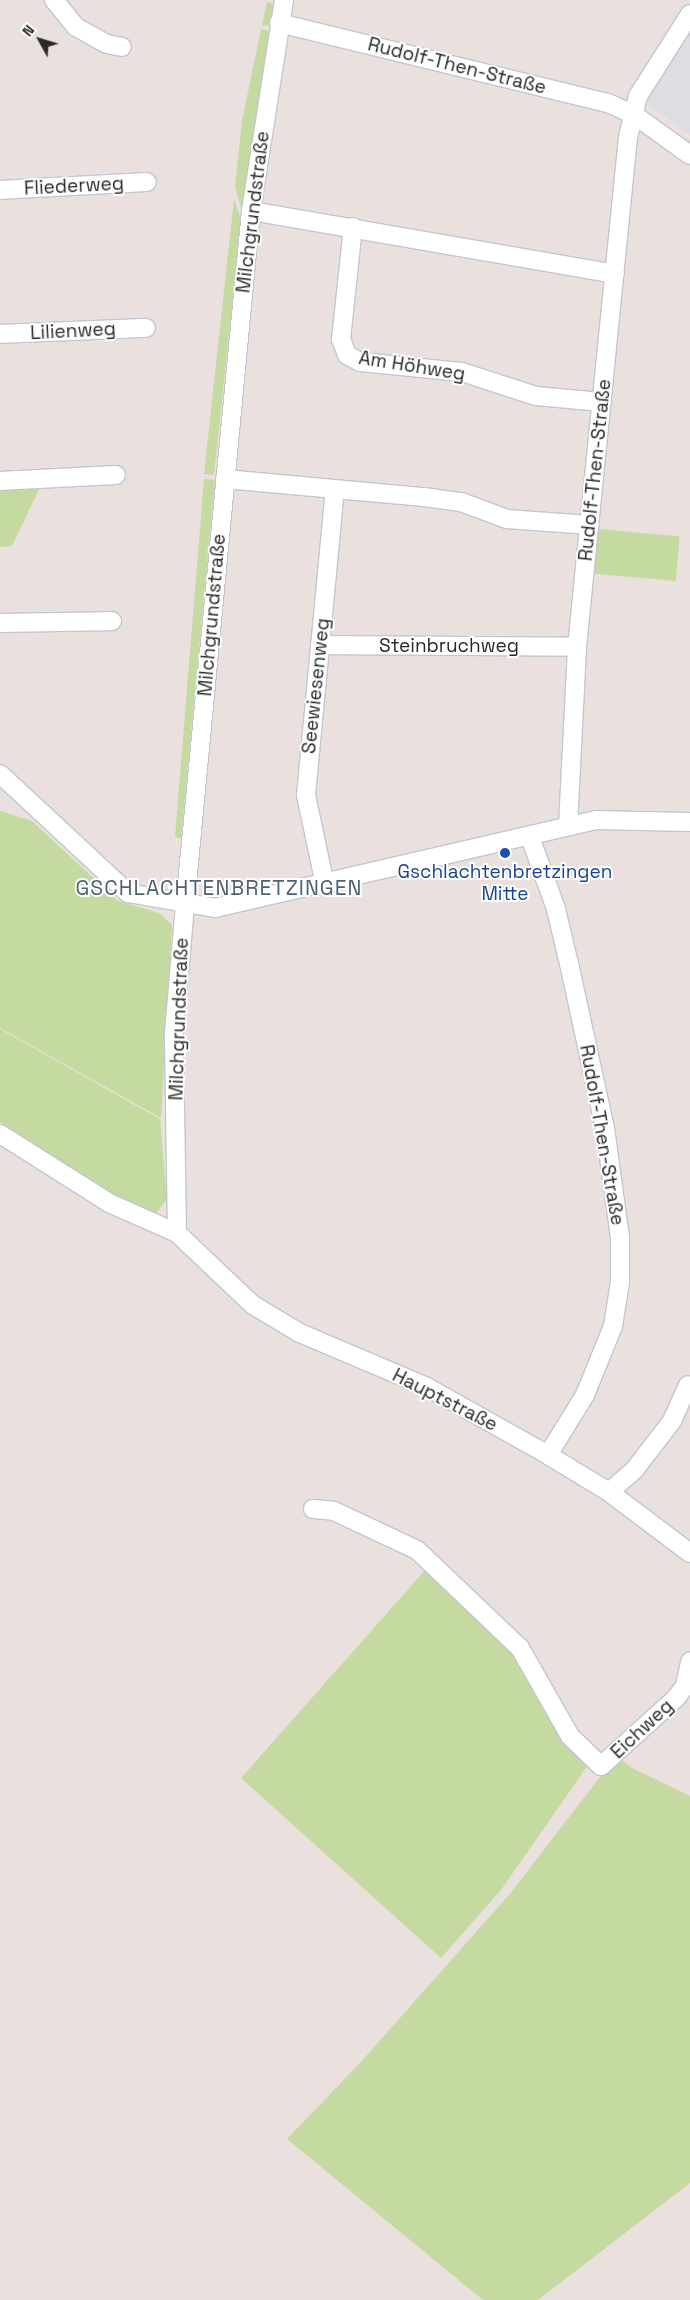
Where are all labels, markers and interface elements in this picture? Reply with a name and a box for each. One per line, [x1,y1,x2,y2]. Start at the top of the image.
north arrow [15,15,65,65]
text: N [18,21,38,40]
street label: Rudolf-Then-Straße [365,33,549,99]
street label: Milchgrundstraße [232,130,274,294]
street label: Fliederweg [24,172,124,200]
street label: Lilienweg [30,317,116,345]
street label: Am Höhweg [357,346,467,386]
street label: Rudolf-Then-Straße [574,378,616,562]
street label: Milchgrundstraße [194,533,230,697]
street label: Seewiesenweg [298,617,334,755]
street label: Steinbruchweg [379,635,519,657]
marker: Gschlachtenbretzingen Mitte [499,847,511,859]
place label: Gschlachtenbretzingen Mitte [398,861,612,905]
district label: GSCHLACHTENBRETZINGEN [73,875,365,901]
street label: Milchgrundstraße [165,937,193,1101]
street label: Rudolf-Then-Straße [575,1043,629,1227]
street label: Hauptstraße [389,1364,501,1436]
street label: Eichweg [606,1694,678,1764]

